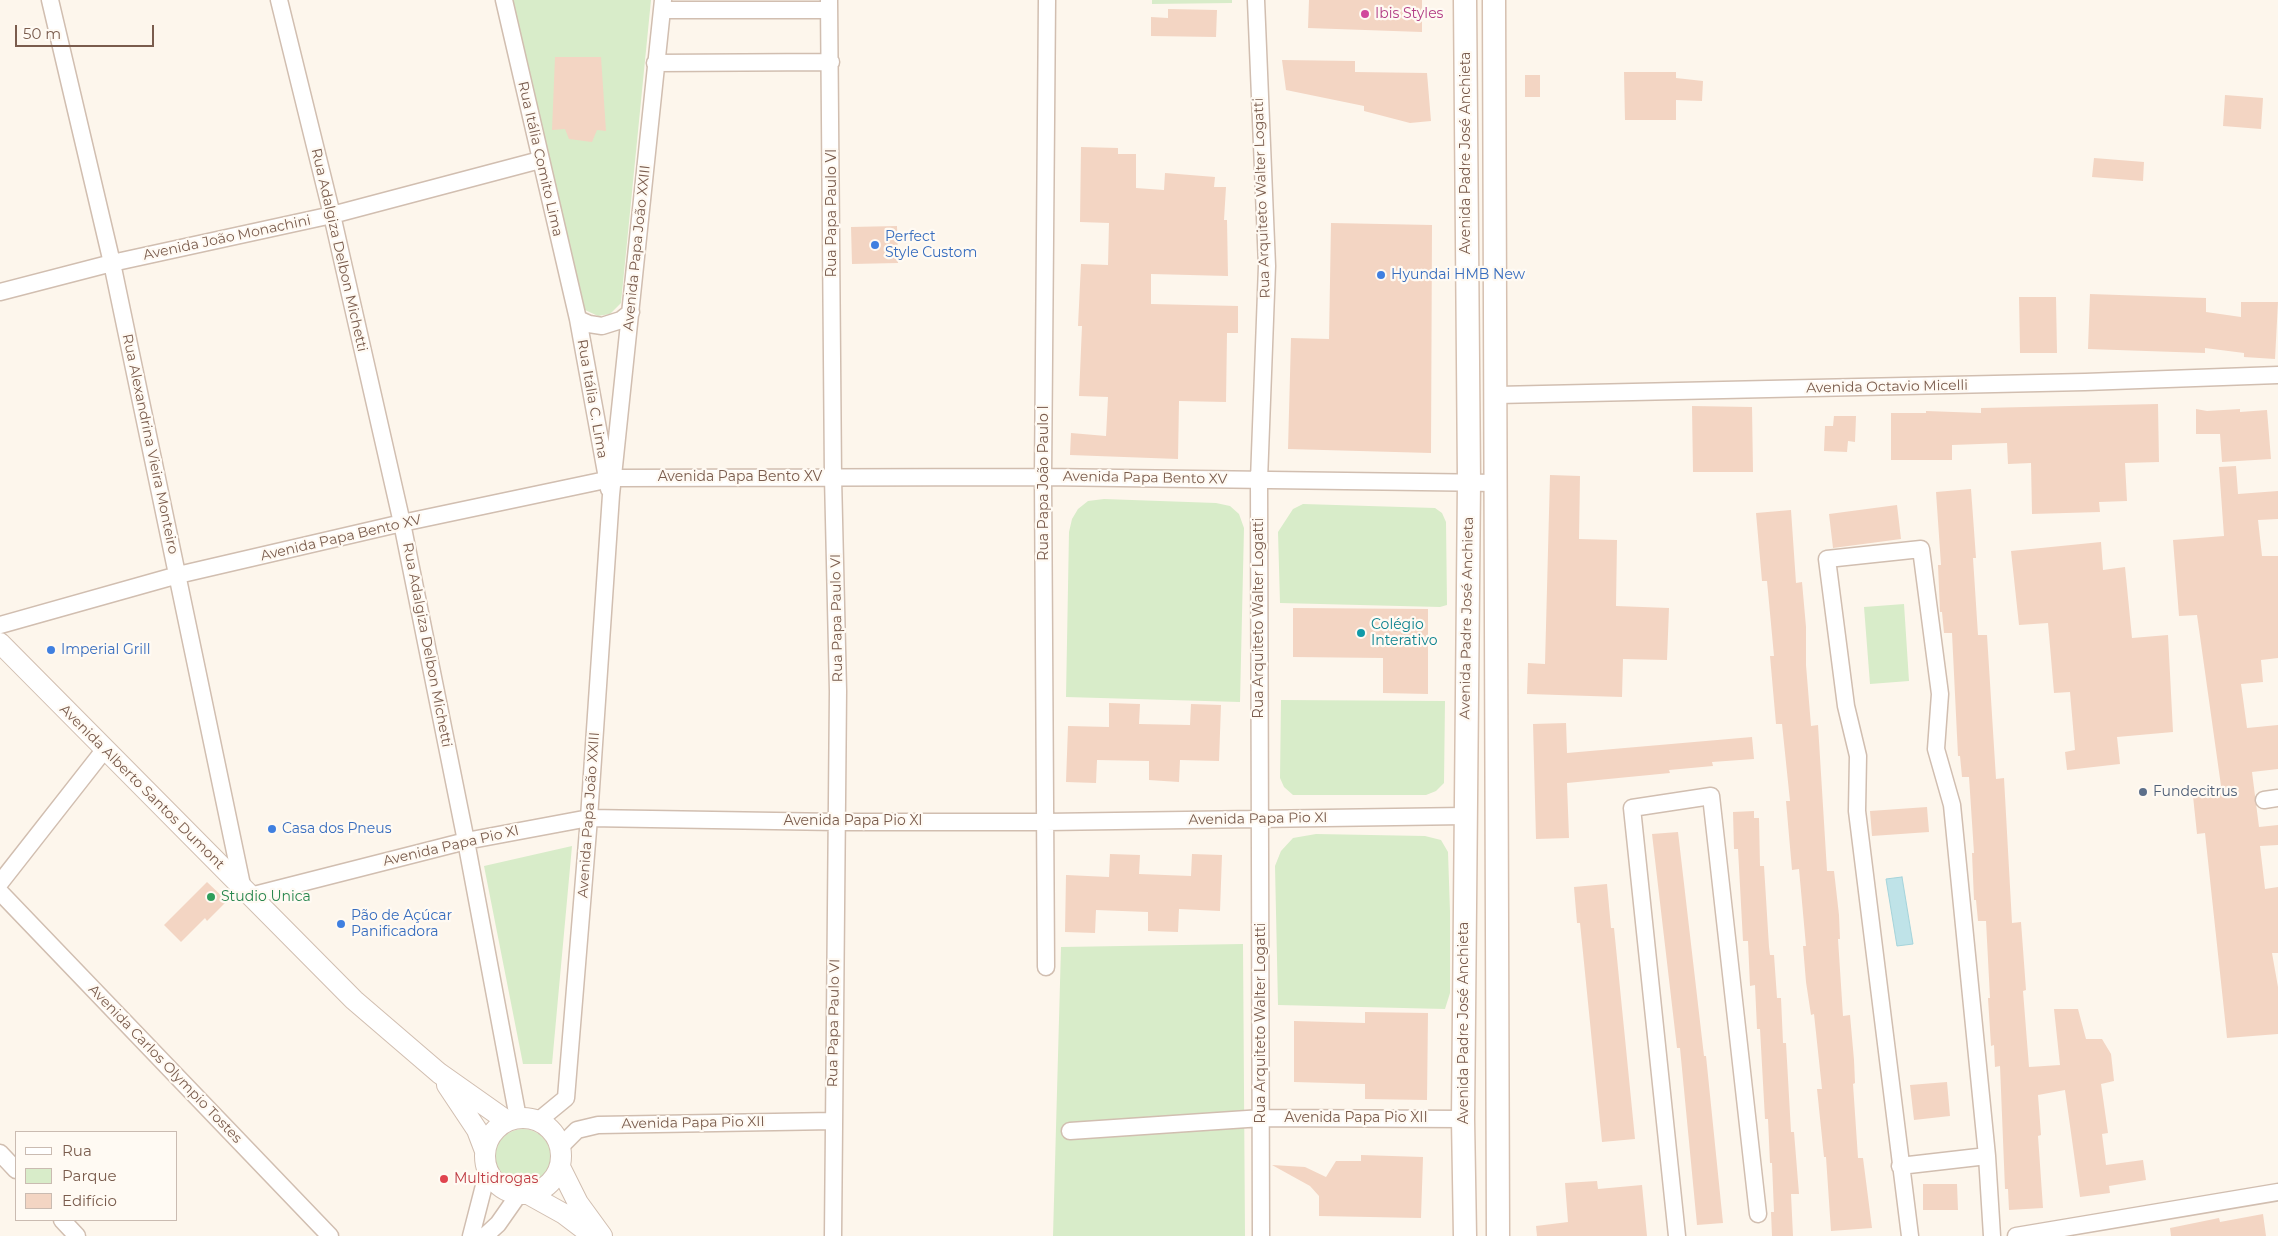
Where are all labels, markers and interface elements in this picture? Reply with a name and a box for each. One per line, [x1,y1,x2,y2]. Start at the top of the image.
place label: Ibis Styles [1375,6,1443,22]
marker: Ibis Styles [1359,8,1371,20]
scale bar [18,15,156,47]
text: 50 m [23,24,61,43]
street label: Avenida Padre José Anchieta [1458,52,1474,254]
street label: Rua Itália Comito Lima [514,80,566,238]
street label: Rua Arquiteto Walter Logatti [1250,97,1274,299]
street label: Rua Adalgiza Delbon Michetti [307,147,371,353]
street label: Rua Papa Paulo VI [824,149,840,277]
street label: Avenida Papa João XXIII [620,164,654,332]
street label: Avenida João Monachini [142,212,312,264]
place label: Perfect Style Custom [885,229,977,262]
marker: Perfect Style Custom [869,239,881,251]
place label: Hyundai HMB New [1391,267,1525,283]
marker: Hyundai HMB New [1375,269,1387,281]
street label: Rua Alexandrina Vieira Monteiro [118,332,182,556]
street label: Rua Itália C. Lima [573,338,611,460]
street label: Avenida Octavio Micelli [1806,377,1968,397]
street label: Rua Papa João Paulo I [1036,405,1052,561]
street label: Avenida Papa Bento XV [1063,468,1227,488]
street label: Avenida Papa Bento XV [658,469,822,485]
street label: Avenida Papa Bento XV [259,511,423,565]
street label: Avenida Padre José Anchieta [1457,517,1477,719]
street label: Rua Arquiteto Walter Logatti [1251,518,1267,718]
street label: Rua Adalgiza Delbon Michetti [399,541,455,749]
street label: Rua Papa Paulo VI [827,554,847,682]
place label: Colégio Interativo [1371,617,1437,650]
marker: Colégio Interativo [1355,627,1367,639]
place label: Imperial Grill [61,642,151,658]
marker: Imperial Grill [45,644,57,656]
street label: Avenida Alberto Santos Dumont [56,701,228,873]
street label: Avenida Papa João XXIII [575,731,603,899]
place label: Fundecitrus [2153,784,2237,800]
marker: Fundecitrus [2137,786,2149,798]
street label: Avenida Papa Pio XI [1188,809,1328,829]
street label: Avenida Papa Pio XI [783,813,923,829]
place label: Casa dos Pneus [282,821,392,837]
street label: Avenida Papa Pio XI [381,822,521,870]
marker: Casa dos Pneus [266,823,278,835]
place label: Studio Unica [221,889,311,905]
marker: Studio Unica [205,891,217,903]
place label: Pão de Açúcar Panificadora [351,908,452,940]
marker: Pão de Açúcar Panificadora [335,918,347,930]
street label: Avenida Padre José Anchieta [1456,922,1472,1124]
street label: Rua Arquiteto Walter Logatti [1253,923,1269,1123]
street label: Rua Papa Paulo VI [824,959,844,1087]
street label: Avenida Carlos Olympio Tostes [85,981,245,1147]
street label: Avenida Papa Pio XII [1284,1110,1428,1126]
street label: Avenida Papa Pio XII [621,1113,765,1133]
legend [15,1131,178,1221]
text: Rua [62,1141,92,1160]
text: Parque [62,1166,117,1185]
place label: Multidrogas [454,1171,538,1187]
marker: Multidrogas [438,1173,450,1185]
text: Edifício [62,1191,117,1210]

